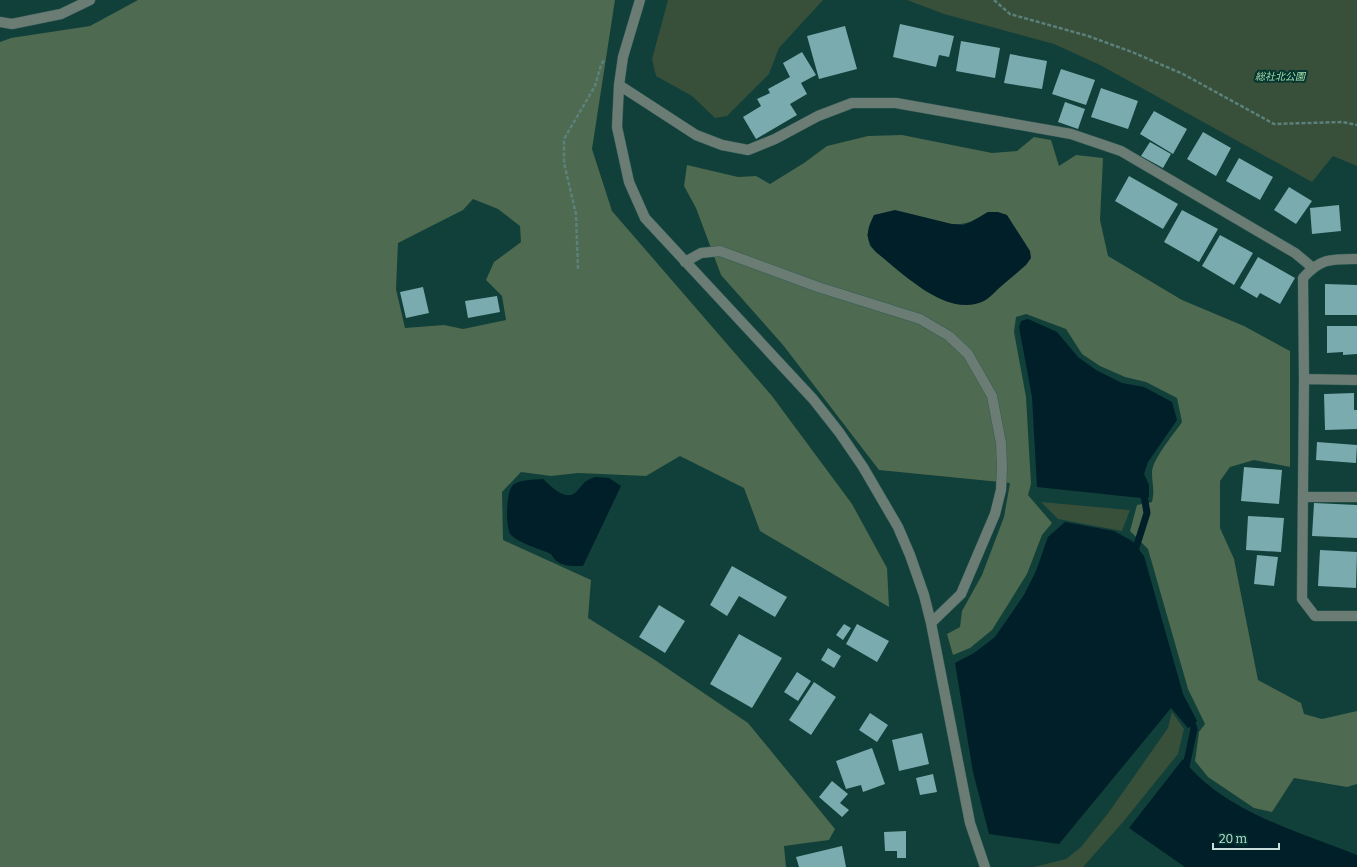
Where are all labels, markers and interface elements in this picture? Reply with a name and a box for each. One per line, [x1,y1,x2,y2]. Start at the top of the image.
park label: 総社北公園 [1255,71,1307,83]
scale bar [1213,825,1279,851]
text: 20 m [1219,832,1248,846]

